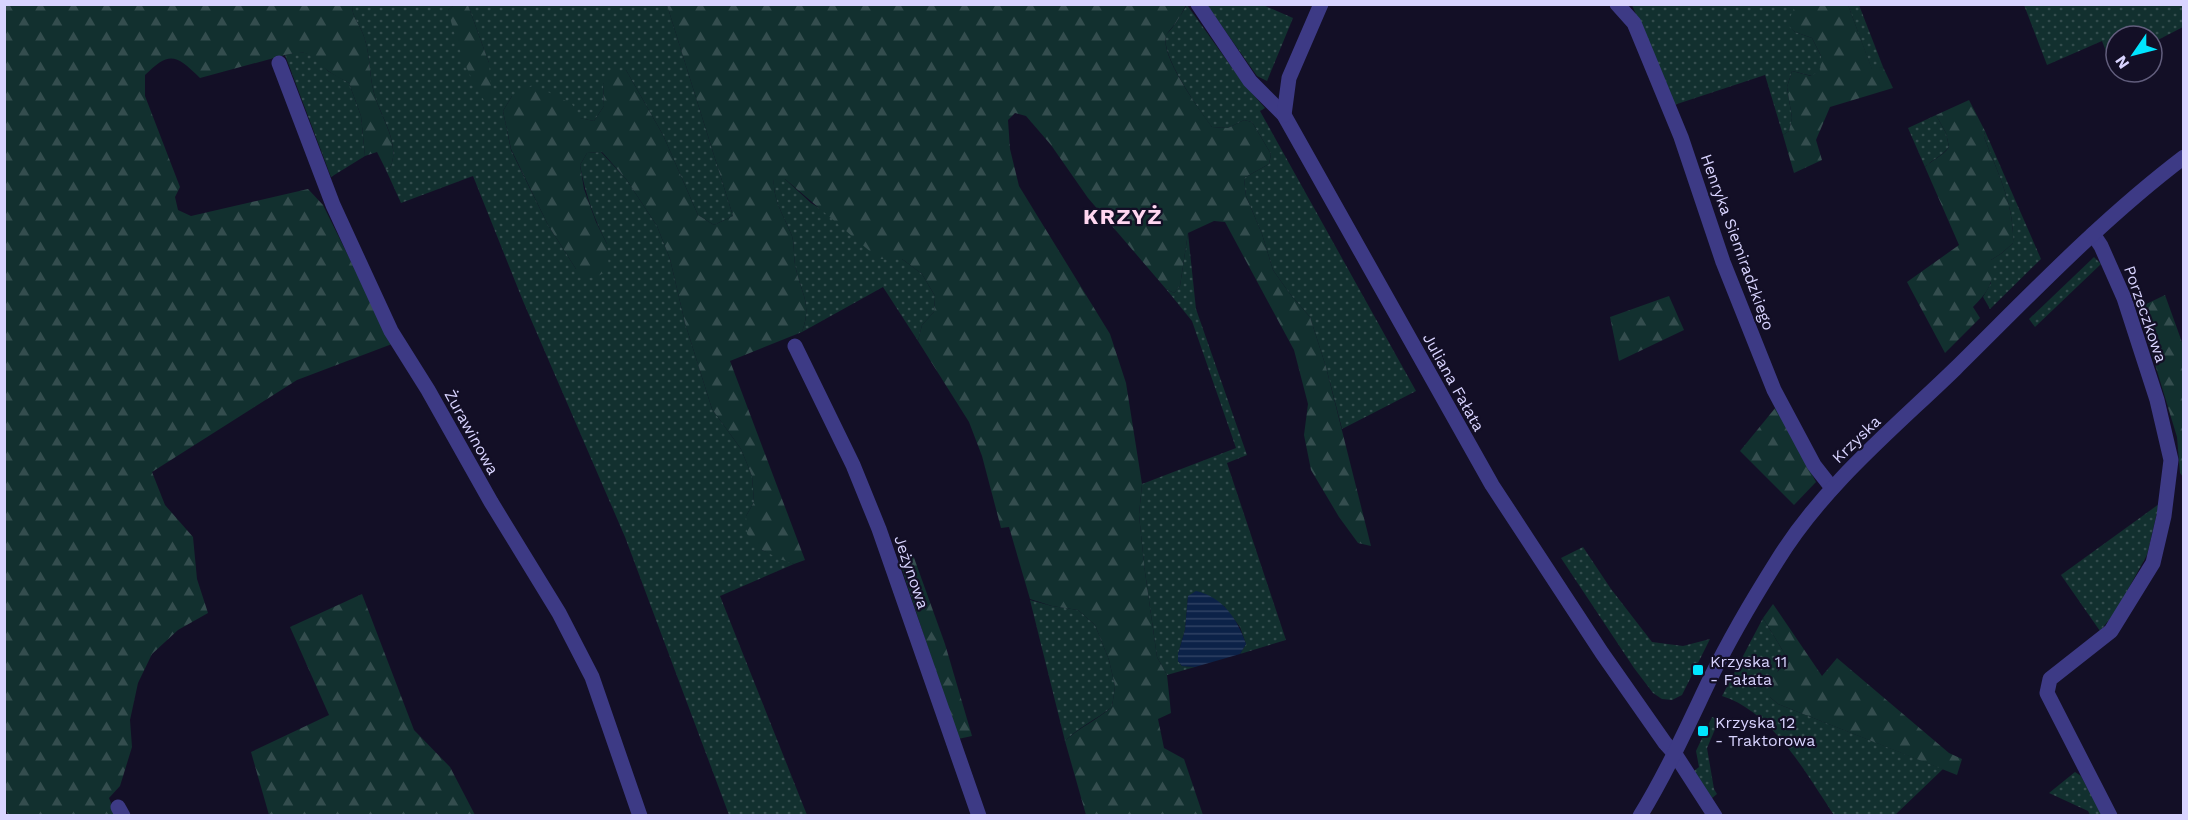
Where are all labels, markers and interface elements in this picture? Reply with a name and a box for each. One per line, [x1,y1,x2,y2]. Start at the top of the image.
north arrow [2104,24,2164,84]
text: N [2111,52,2133,73]
street label: Henryka Siemiradzkiego [1697,151,1778,333]
district label: KRZYŻ [1083,204,1163,229]
street label: Porzeczkowa [2120,263,2171,365]
street label: Juliana Fałata [1419,330,1488,435]
street label: Żurawinowa [440,387,503,478]
street label: Krzyska [1828,412,1885,467]
street label: Jeżynowa [890,533,933,611]
place label: Krzyska 11 - Fałata [1710,652,1787,689]
marker: Krzyska 11 - Fałata [1691,663,1705,677]
place label: Krzyska 12 - Traktorowa [1715,713,1815,750]
marker: Krzyska 12 - Traktorowa [1696,724,1710,738]

